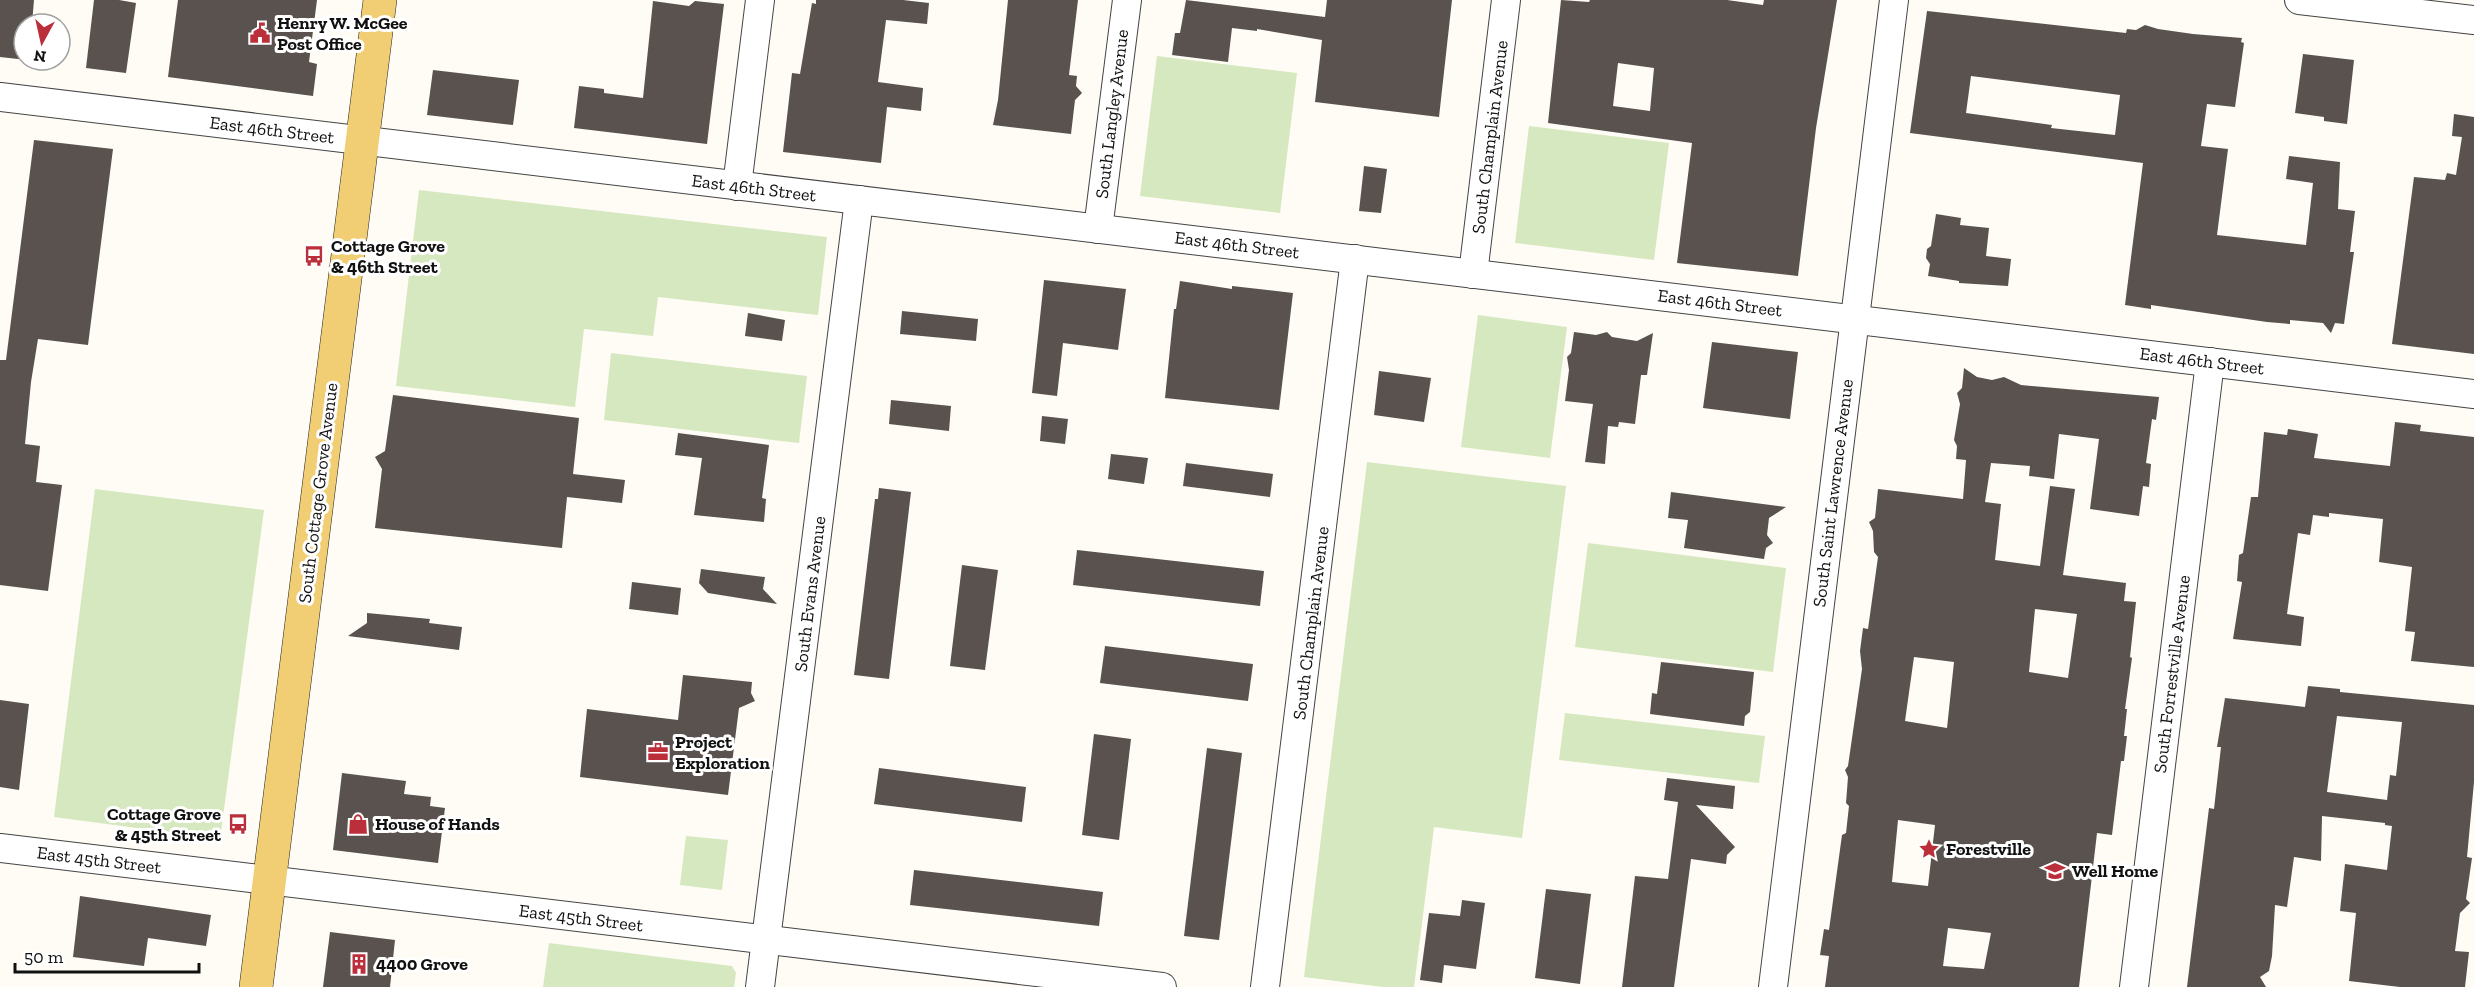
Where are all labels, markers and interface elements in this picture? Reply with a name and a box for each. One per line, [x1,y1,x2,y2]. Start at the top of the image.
north arrow [12,12,72,72]
place label: Henry W. McGee Post Office [277,12,408,55]
public building icon: Henry W. McGee Post Office [248,21,272,45]
street label: South Langley Avenue [1091,28,1133,200]
street label: South Champlain Avenue [1467,39,1513,235]
text: N [33,46,47,67]
street label: East 46th Street [208,111,336,149]
street label: East 46th Street [690,169,818,207]
street label: East 46th Street [1173,226,1301,264]
place label: Cottage Grove & 46th Street [331,235,445,278]
bus stop icon: Cottage Grove & 46th Street [302,244,326,268]
street label: East 46th Street [1656,284,1784,322]
street label: East 46th Street [2138,342,2266,380]
street label: South Saint Lawrence Avenue [1808,378,1858,608]
street label: South Cottage Grove Avenue [294,382,342,604]
street label: South Evans Avenue [790,515,830,673]
street label: South Champlain Avenue [1288,525,1334,721]
street label: South Forrestville Avenue [2149,574,2195,774]
place label: Project Exploration [675,731,770,774]
office icon: Project Exploration [646,740,670,764]
place label: Cottage Grove & 45th Street [107,803,222,846]
bus stop icon: Cottage Grove & 45th Street [226,812,250,836]
shop icon: House of Hands [346,812,370,836]
place label: House of Hands [375,813,500,835]
place icon: Forestville [1917,837,1941,861]
place label: Forestville [1946,838,2031,860]
street label: East 45th Street [36,841,163,879]
school or university icon: Well Home [2043,859,2067,883]
place label: Well Home [2072,860,2159,882]
street label: East 45th Street [518,899,645,937]
scale bar [15,936,200,974]
text: 50 m [24,946,64,968]
building icon: 4400 Grove [347,952,371,976]
place label: 4400 Grove [376,953,468,975]

